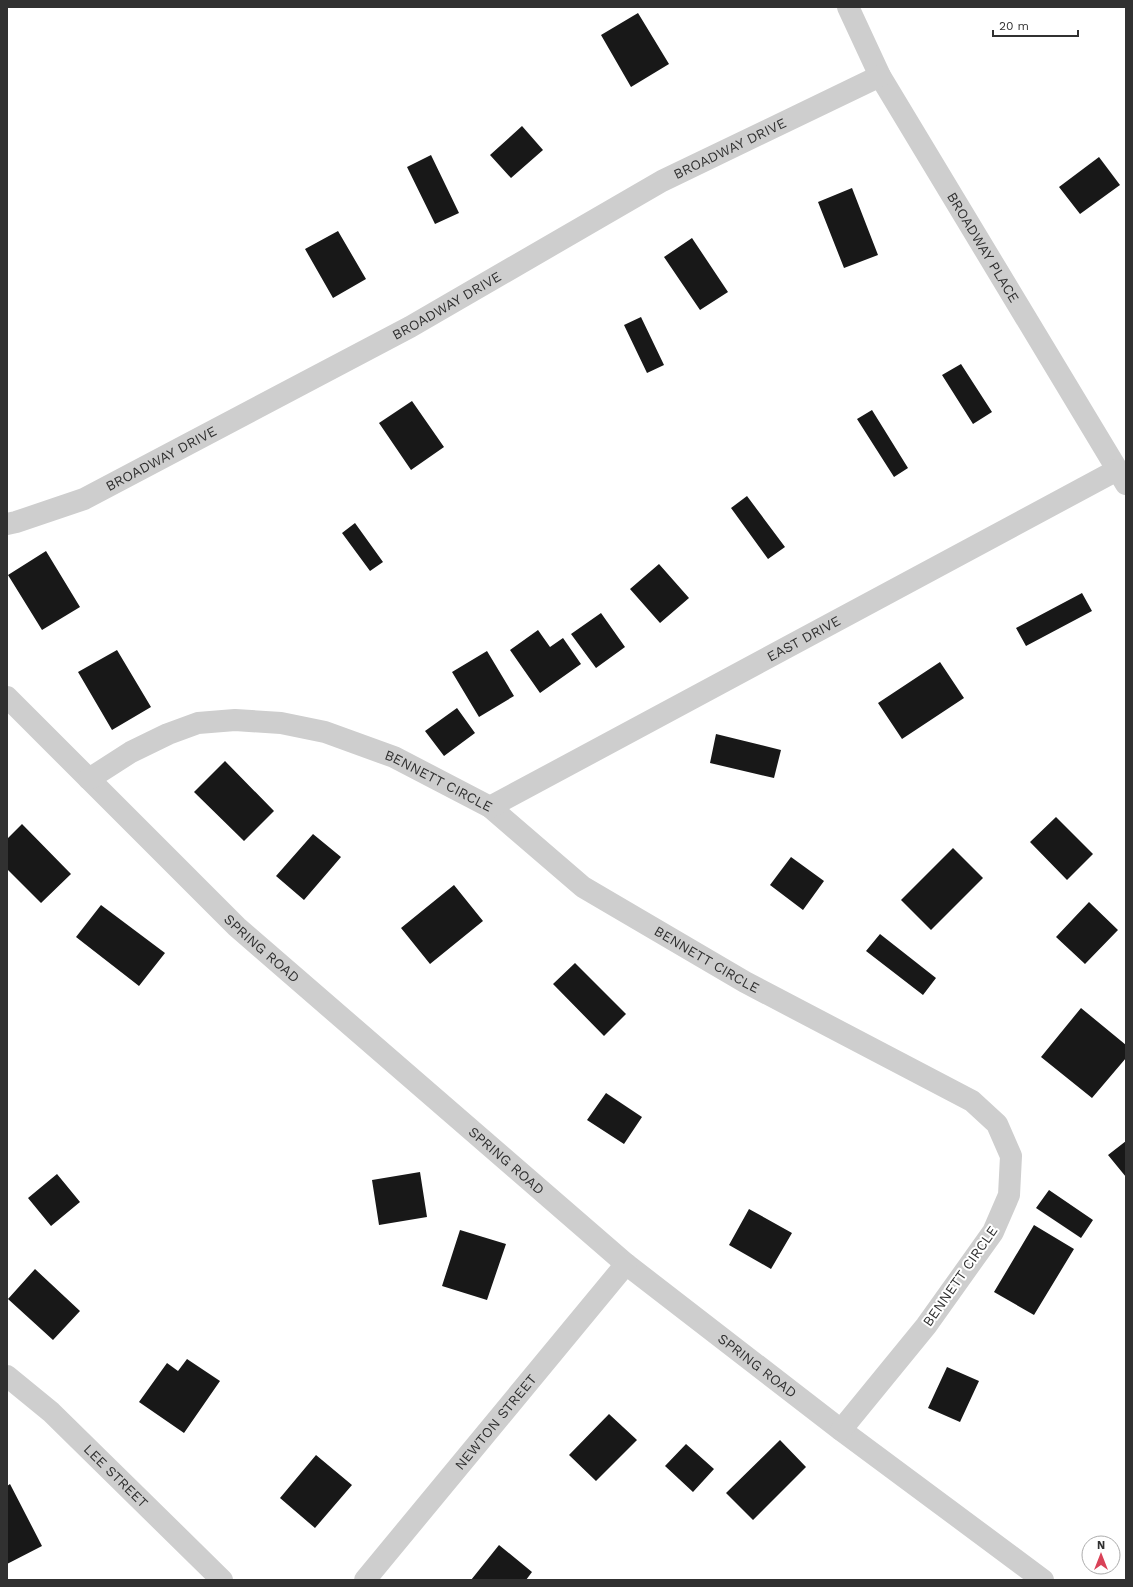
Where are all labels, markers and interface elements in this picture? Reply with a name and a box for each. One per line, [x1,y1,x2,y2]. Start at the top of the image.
scale bar [993,12,1078,38]
text: 20 m [999,19,1029,33]
street label: BROADWAY DRIVE [671,114,789,182]
street label: BROADWAY PLACE [944,189,1023,305]
street label: BROADWAY DRIVE [389,268,504,343]
street label: BROADWAY DRIVE [103,423,219,494]
street label: EAST DRIVE [764,612,843,665]
street label: BENNETT CIRCLE [383,746,495,815]
street label: SPRING ROAD [221,911,303,986]
street label: BENNETT CIRCLE [652,923,762,996]
street label: SPRING ROAD [465,1123,548,1198]
street label: BENNETT CIRCLE [919,1223,1001,1329]
street label: SPRING ROAD [715,1330,800,1401]
street label: NEWTON STREET [451,1371,540,1473]
street label: LEE STREET [81,1441,152,1511]
north arrow [1081,1535,1121,1575]
text: N [1097,1539,1105,1552]

